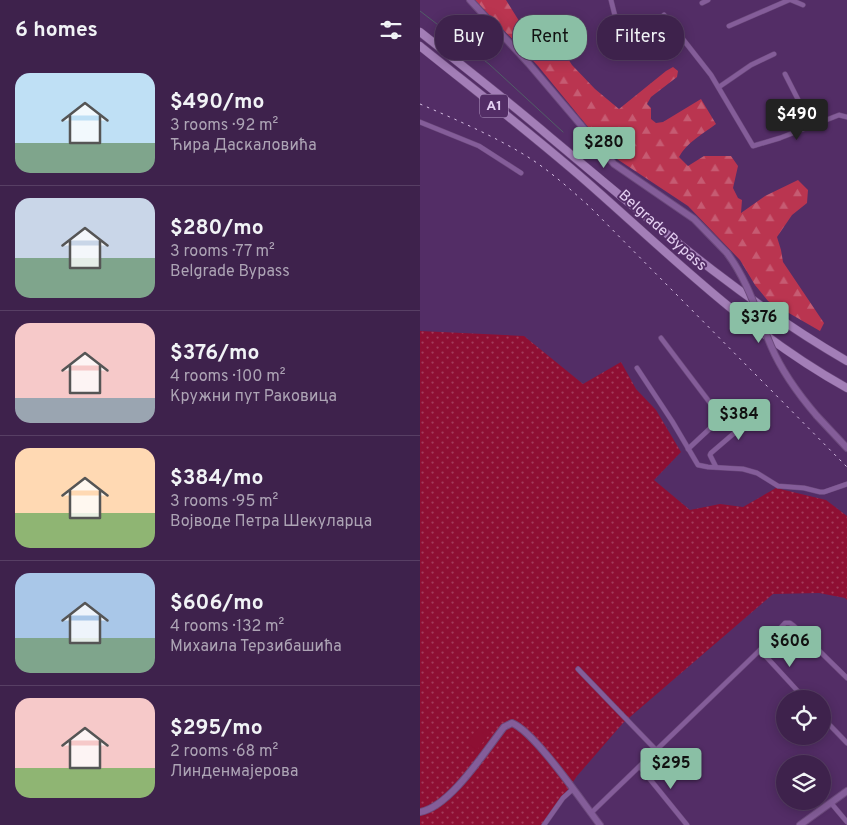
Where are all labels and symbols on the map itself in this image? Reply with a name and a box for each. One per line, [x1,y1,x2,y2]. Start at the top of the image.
road number: A1 [480,94,508,118]
pin: $490 [767,98,827,141]
pin: $280 [574,126,634,169]
street label: Belgrade Bypass [614,186,710,276]
pin: $376 [729,302,789,344]
pin: $384 [709,398,769,441]
pin: $606 [760,626,820,668]
pin: $295 [641,748,701,790]

